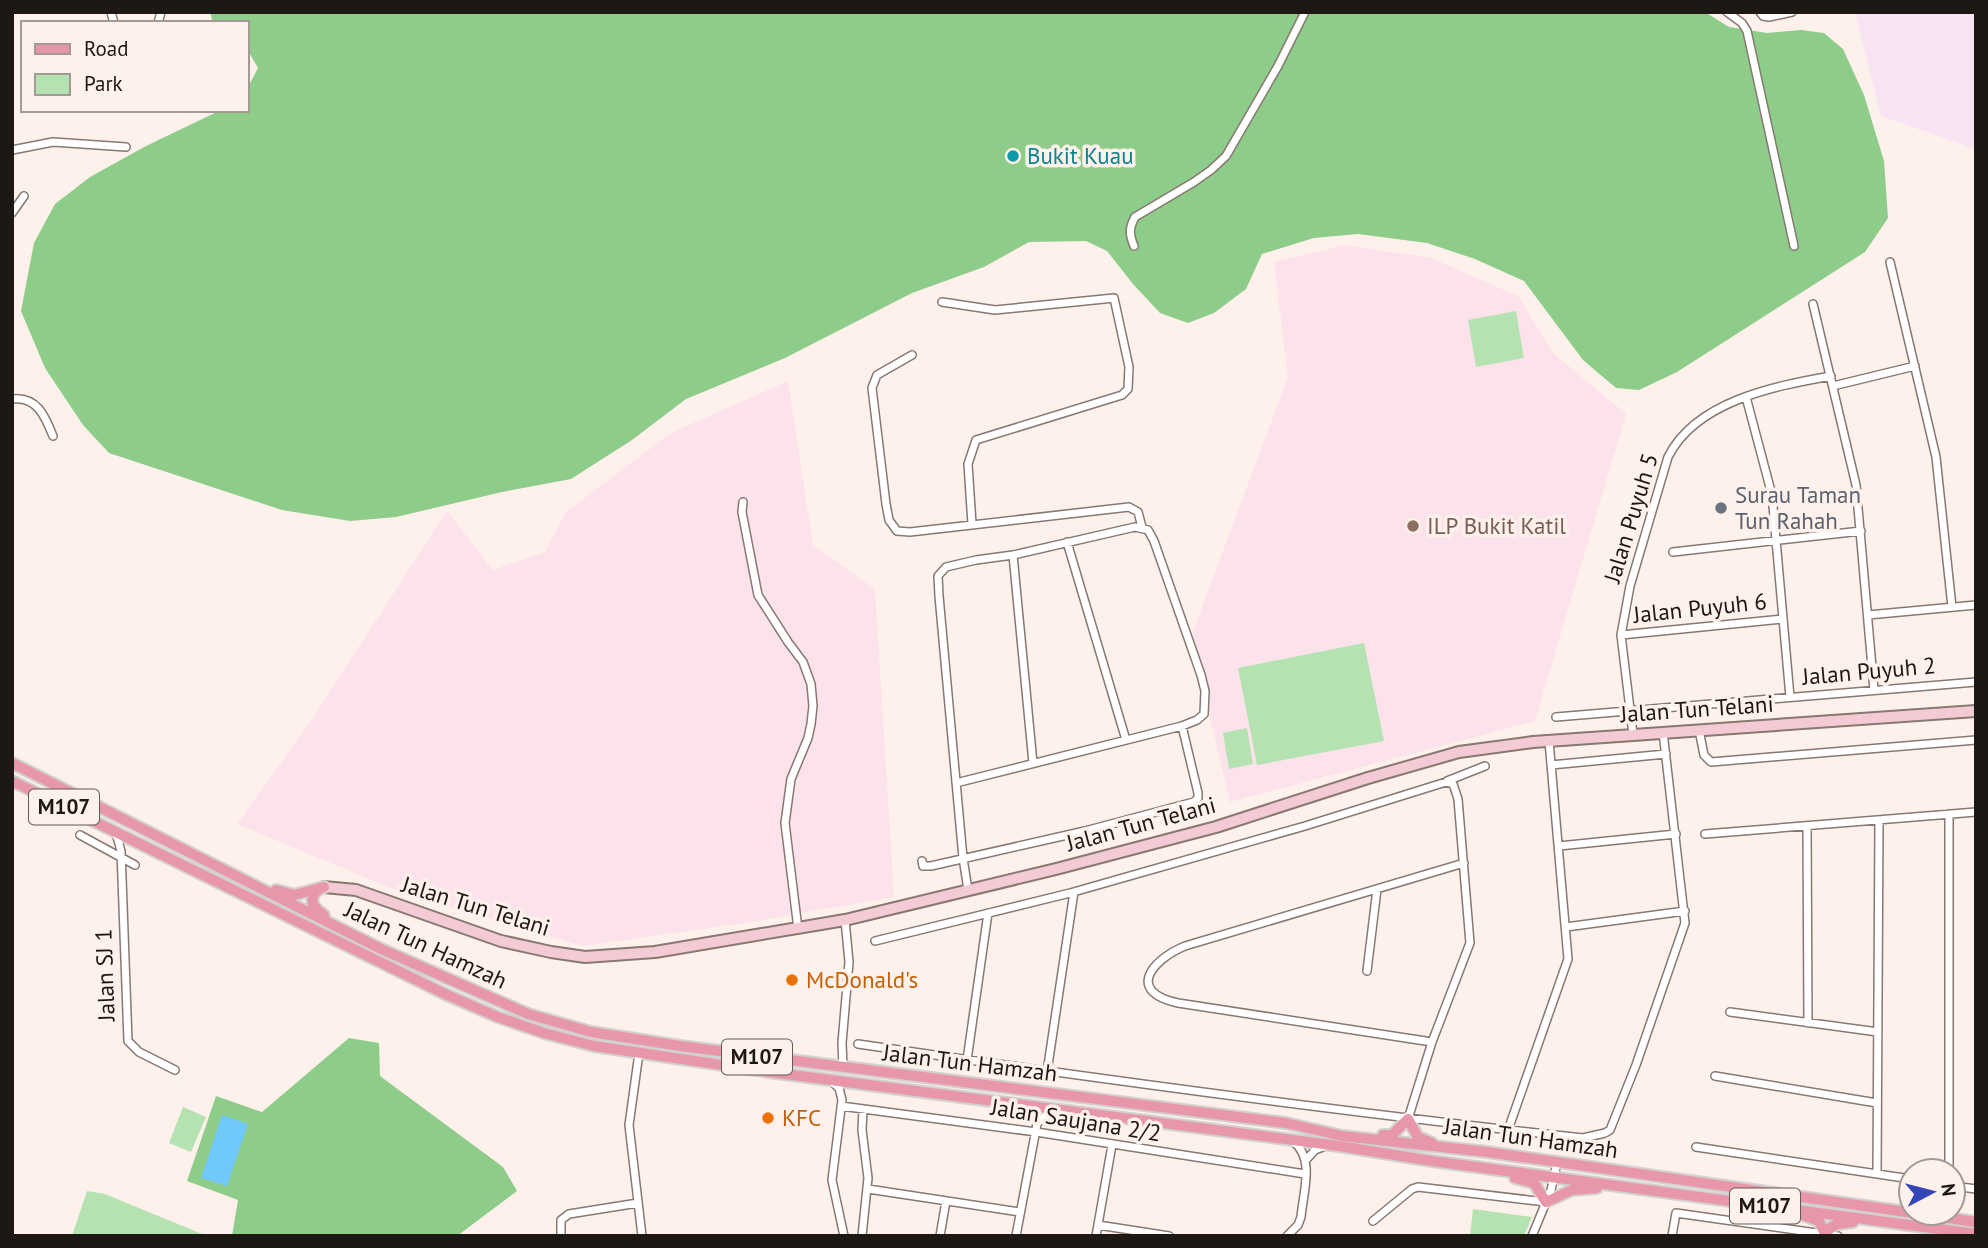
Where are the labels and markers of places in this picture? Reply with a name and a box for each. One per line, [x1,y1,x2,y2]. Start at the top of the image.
place label: Bukit Kuau [1027,141,1134,170]
marker: Bukit Kuau [1005,148,1021,164]
place label: Surau Taman Tun Rahah [1735,480,1861,535]
marker: Surau Taman Tun Rahah [1713,500,1729,516]
place label: ILP Bukit Katil [1427,511,1566,540]
marker: ILP Bukit Katil [1405,518,1421,534]
place label: McDonald's [806,965,918,994]
marker: McDonald's [784,972,800,988]
place label: KFC [782,1103,821,1132]
marker: KFC [760,1110,776,1126]

